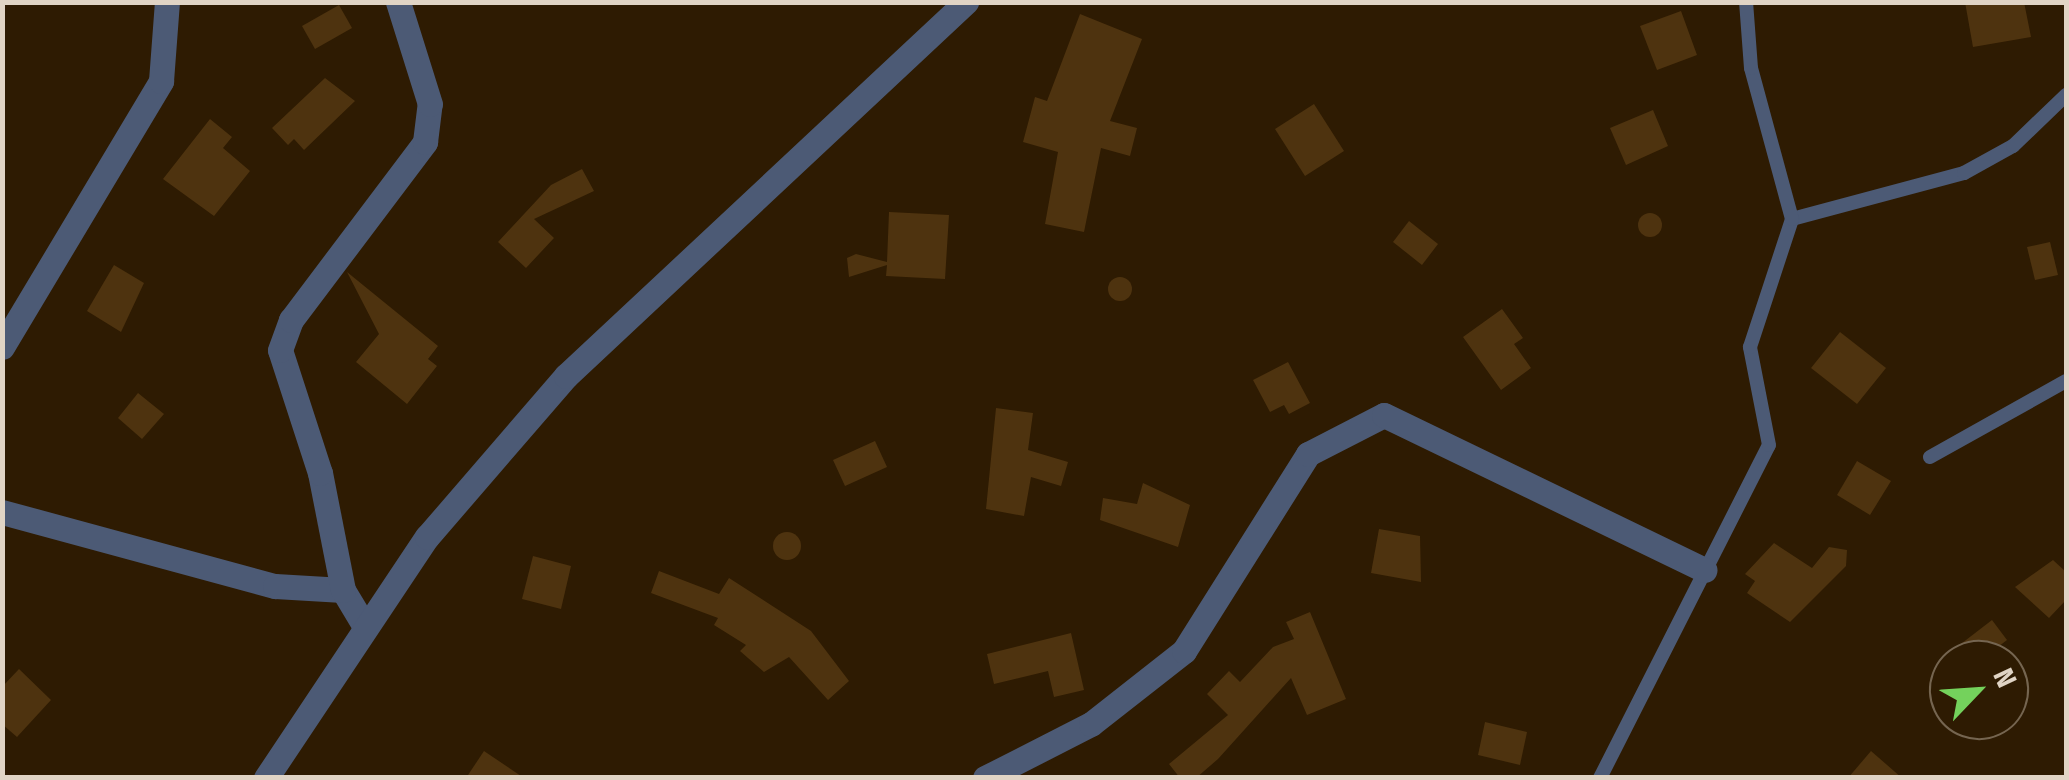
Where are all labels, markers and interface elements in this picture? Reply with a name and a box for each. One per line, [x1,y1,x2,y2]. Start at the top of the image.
north arrow [1929,640,2029,740]
text: N [1986,663,2023,693]

